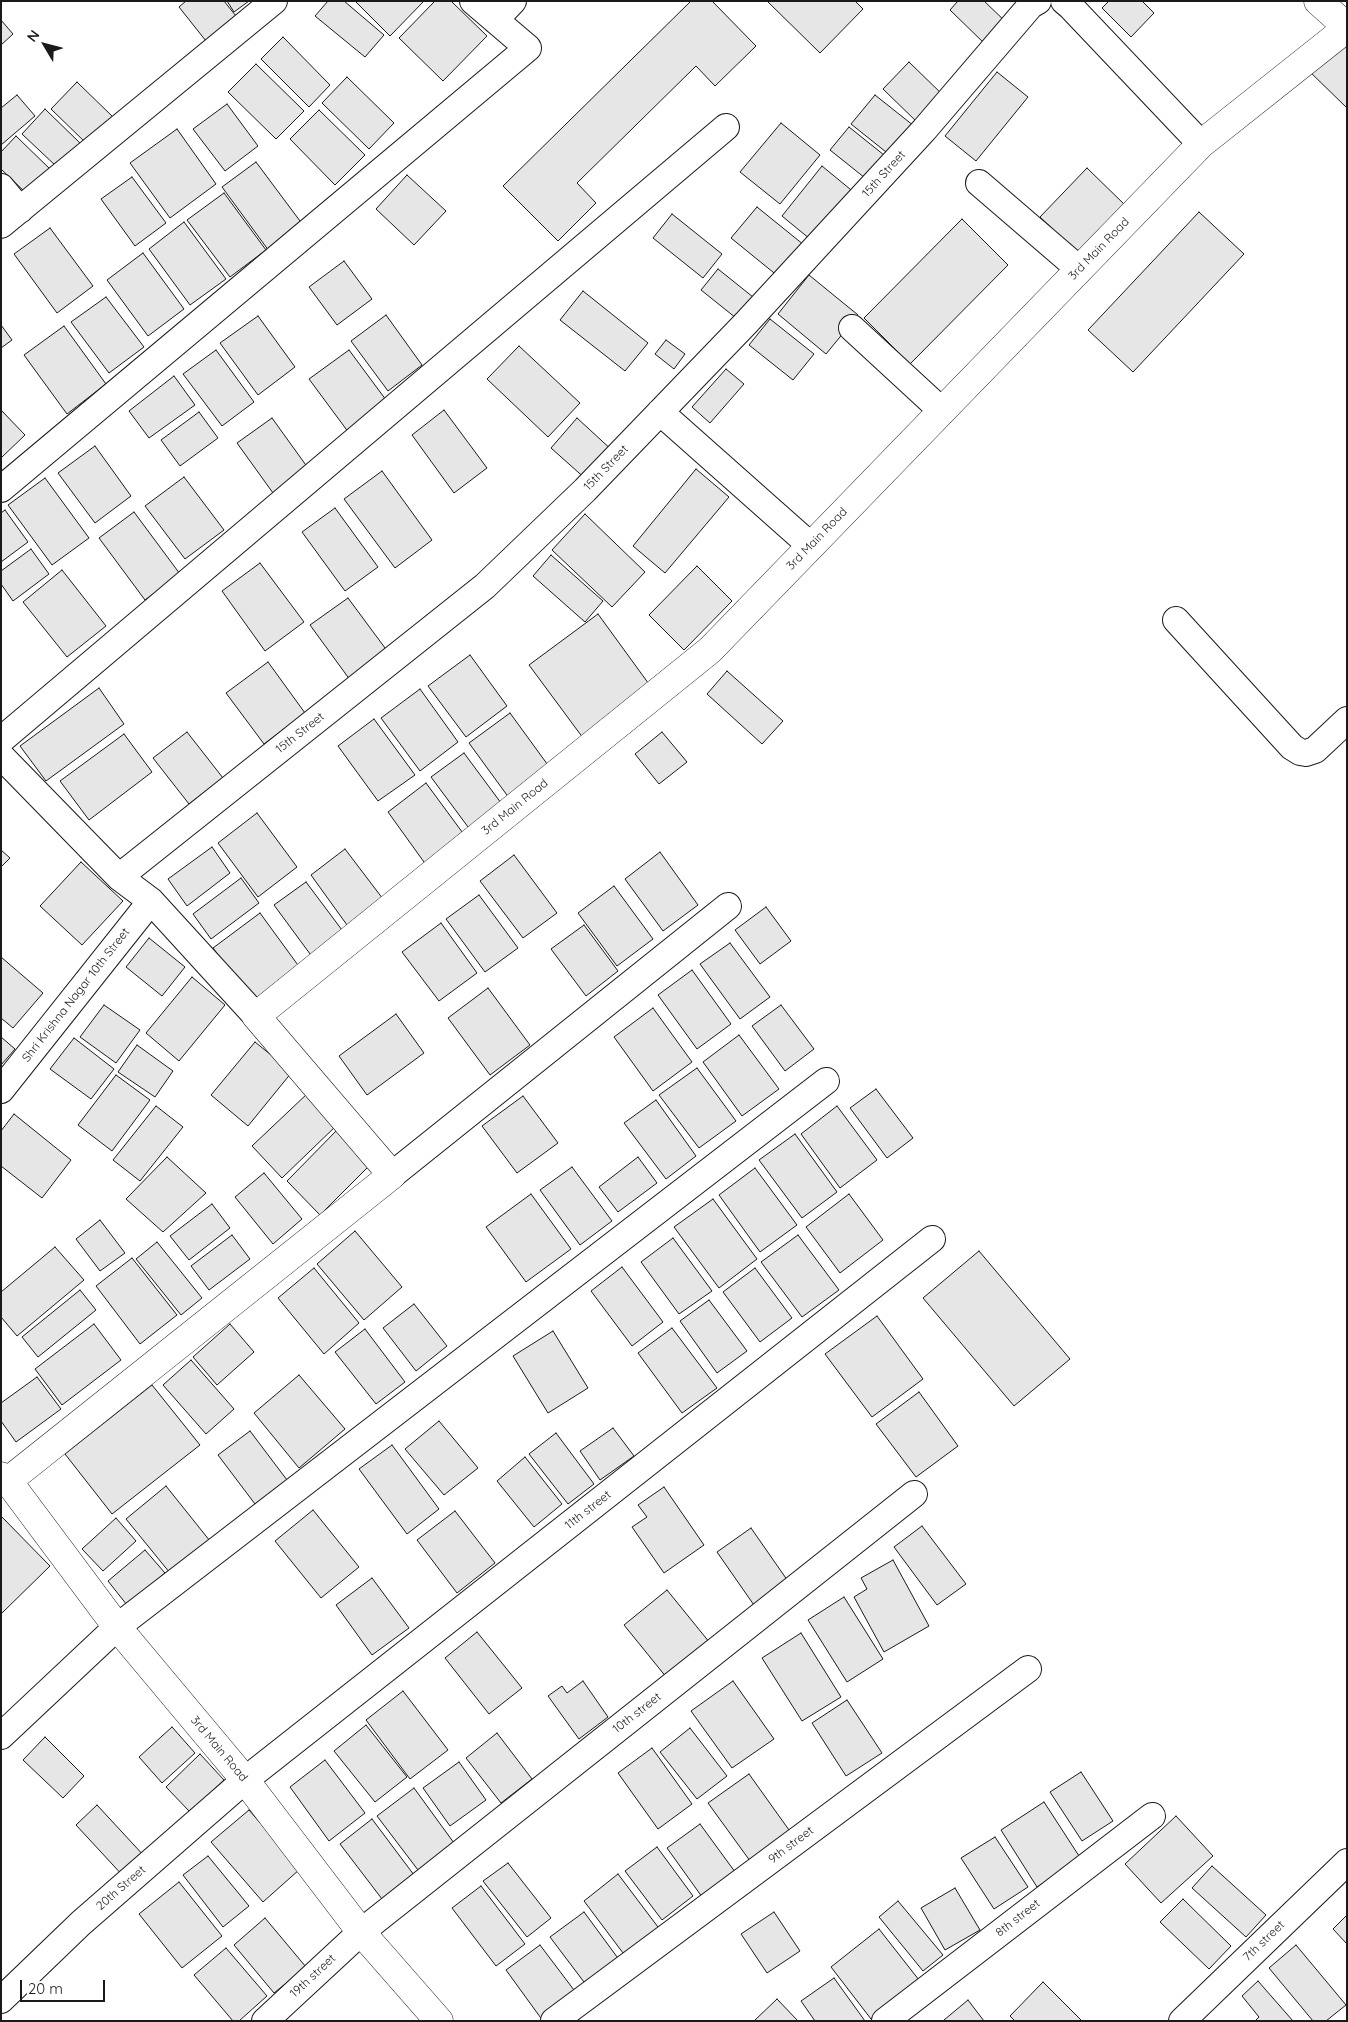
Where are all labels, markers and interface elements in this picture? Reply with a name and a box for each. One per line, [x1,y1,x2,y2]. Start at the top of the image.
north arrow [20,20,70,70]
text: N [23,26,43,46]
street label: 15th Street [859,148,909,200]
street label: 3rd Main Road [1066,215,1132,283]
street label: 15th Street [581,442,631,494]
street label: 3rd Main Road [784,505,850,573]
street label: 15th Street [273,709,327,757]
street label: 3rd Main Road [479,776,551,838]
street label: Shri Krishna Nagar 10th Street [19,925,133,1065]
street label: 11th street [562,1487,614,1533]
street label: 10th street [610,1690,664,1736]
street label: 3rd Main Road [187,1713,251,1785]
street label: 9th street [766,1823,816,1867]
street label: 20th Street [93,1863,149,1913]
street label: 8th street [993,1896,1043,1940]
street label: 7th street [1240,1918,1288,1964]
street label: 19th street [287,1951,339,2001]
scale bar [22,1970,108,2002]
text: 20 m [28,1979,63,1998]

